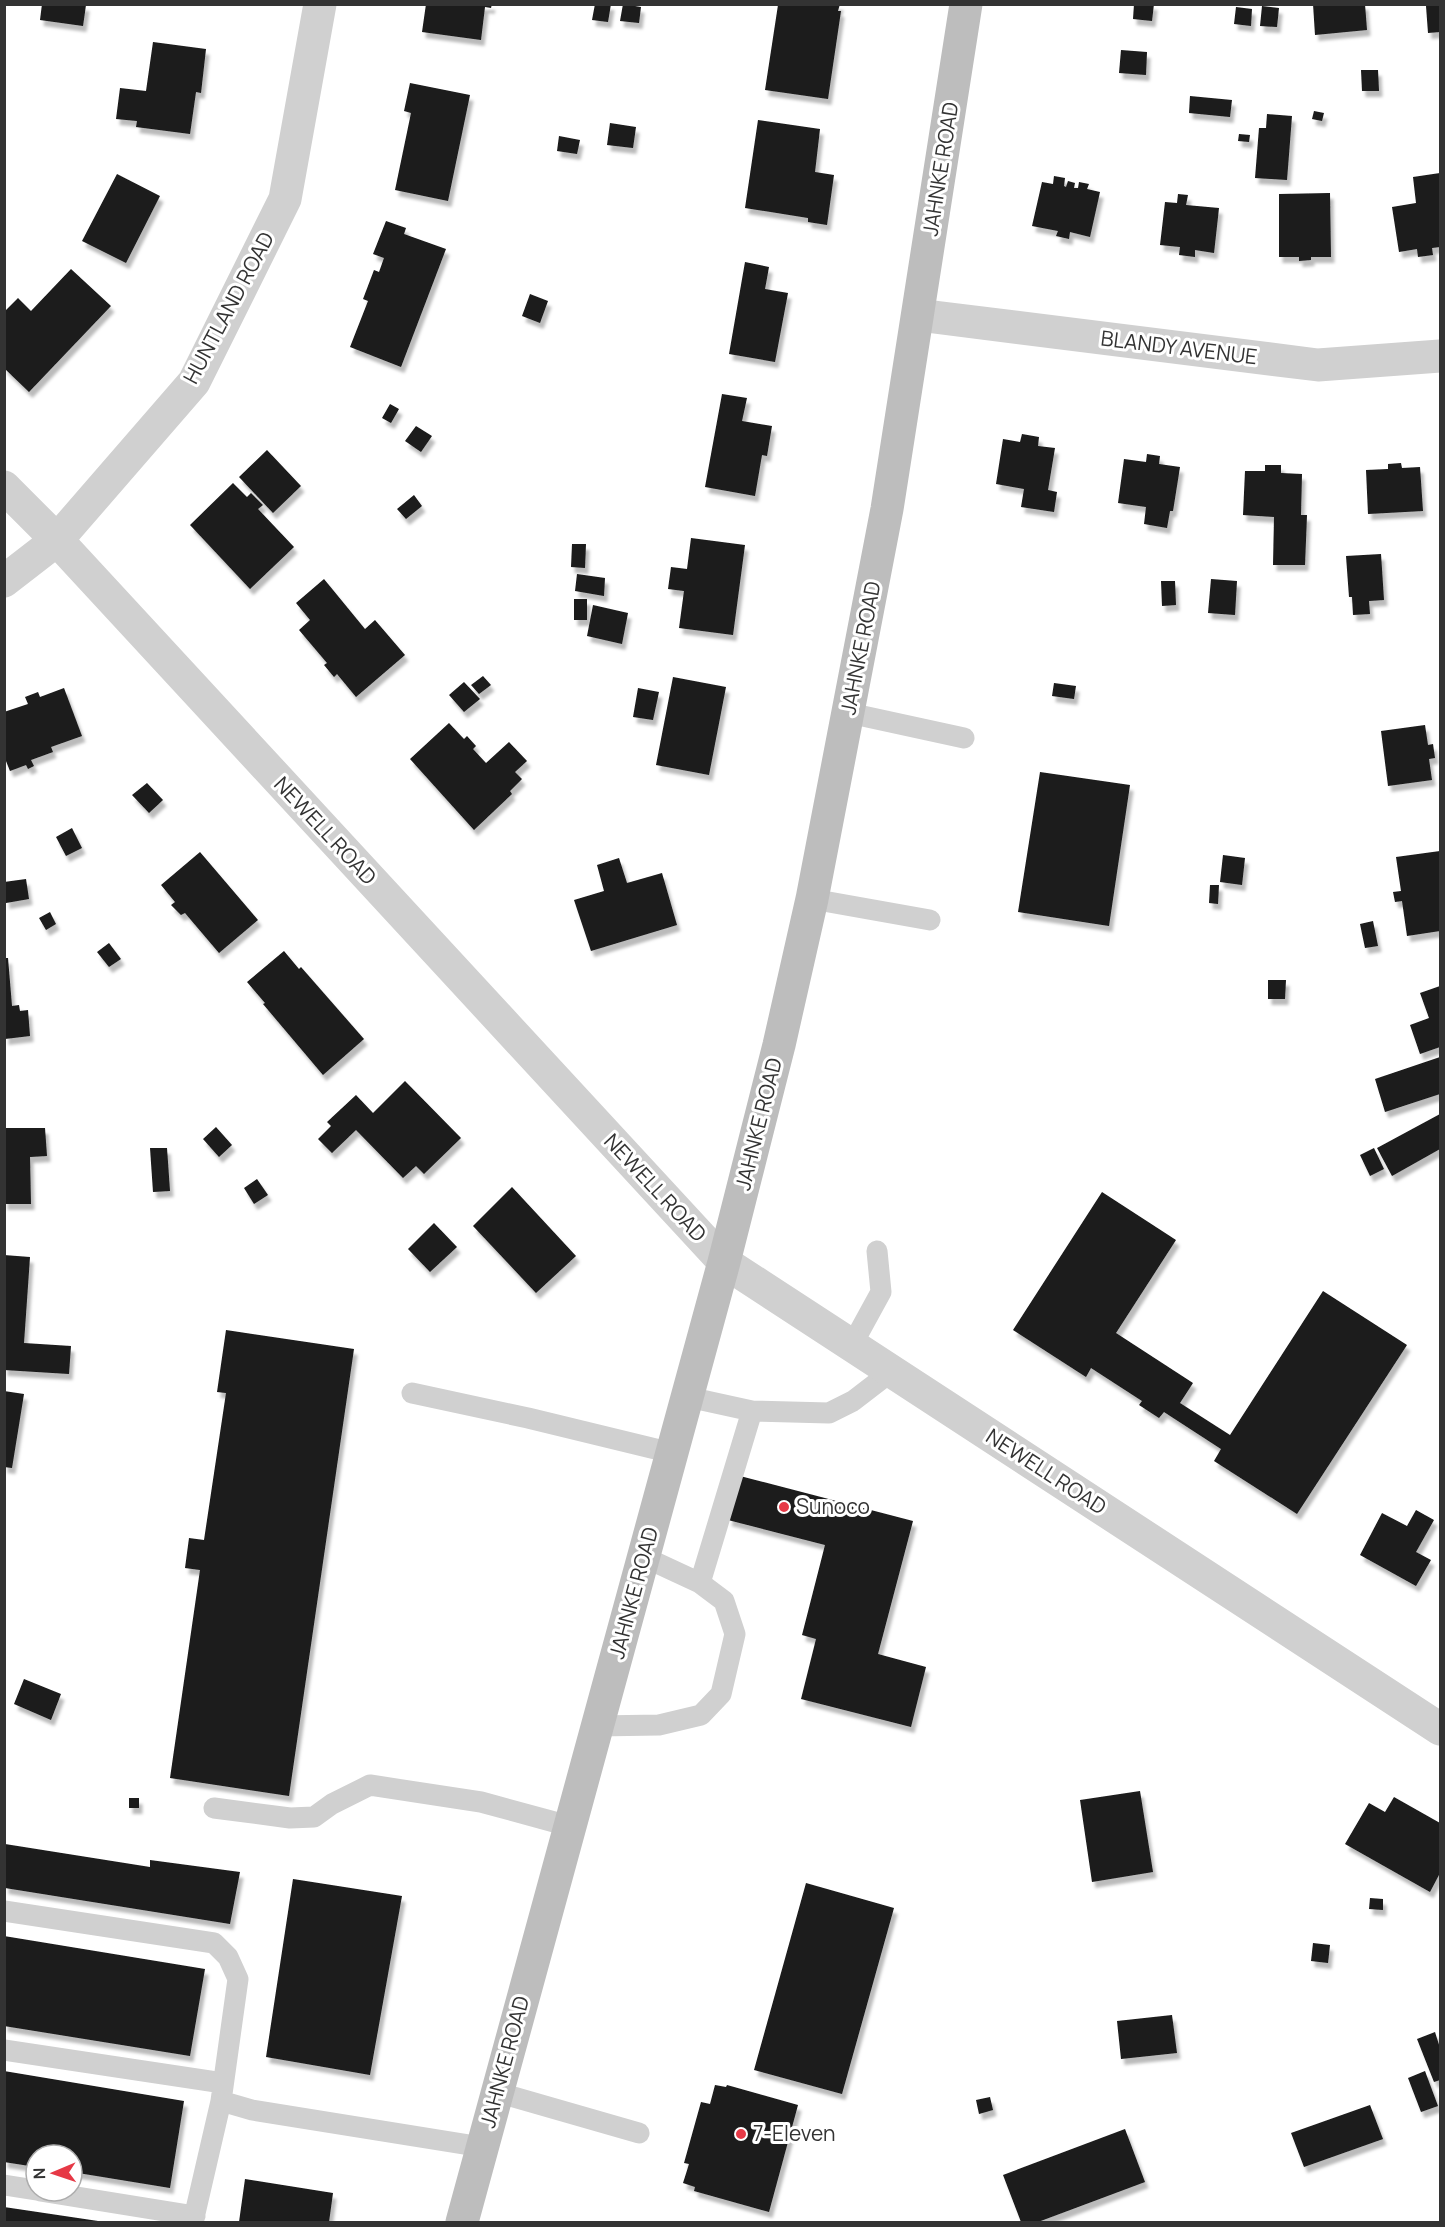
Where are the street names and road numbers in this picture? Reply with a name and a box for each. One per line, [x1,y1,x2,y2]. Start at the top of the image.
street label: JAHNKE ROAD [916,100,964,238]
street label: HUNTLAND ROAD [176,227,280,388]
street label: BLANDY AVENUE [1099,324,1259,370]
street label: JAHNKE ROAD [833,579,887,717]
street label: NEWELL ROAD [268,770,383,890]
street label: JAHNKE ROAD [728,1055,788,1193]
street label: NEWELL ROAD [598,1127,713,1247]
street label: NEWELL ROAD [981,1422,1112,1520]
street label: JAHNKE ROAD [602,1524,664,1662]
street label: JAHNKE ROAD [473,1993,535,2131]

